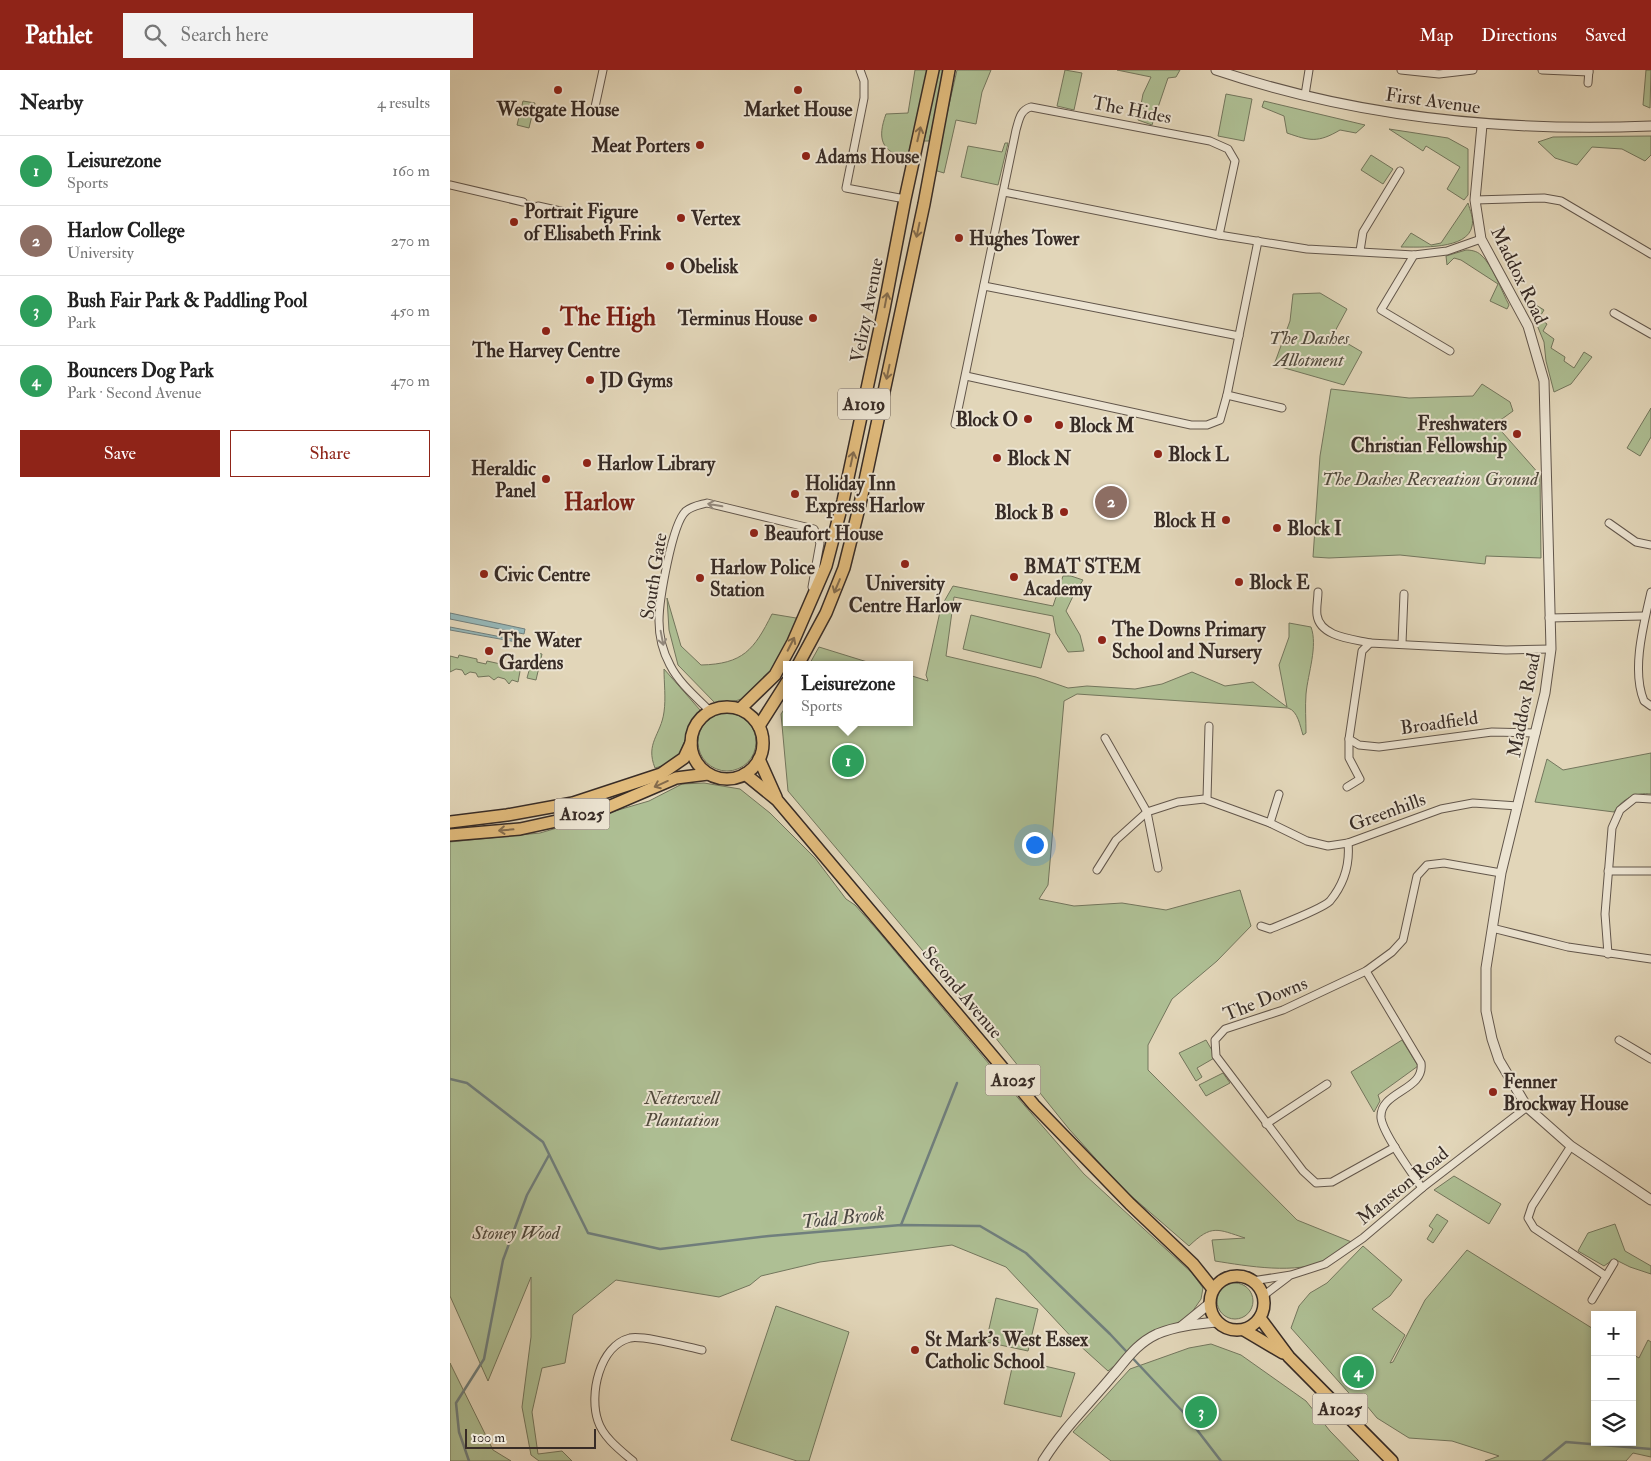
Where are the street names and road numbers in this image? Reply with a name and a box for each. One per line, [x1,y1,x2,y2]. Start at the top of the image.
street label: First Avenue [1384,82,1482,120]
street label: The Hides [1090,91,1174,129]
street label: Maddox Road [1485,223,1553,329]
street label: Velizy Avenue [845,256,889,365]
road number: A1019 [838,388,890,419]
street label: South Gate [635,531,673,621]
street label: Maddox Road [1502,650,1546,759]
street label: Broadfield [1399,706,1480,740]
street label: Greenhills [1346,787,1429,837]
road number: A1025 [554,799,610,830]
street label: Second Avenue [917,942,1008,1044]
street label: The Downs [1220,971,1311,1027]
road number: A1025 [986,1064,1040,1096]
street label: Manston Road [1352,1141,1454,1230]
road number: A1025 [1312,1394,1368,1425]

